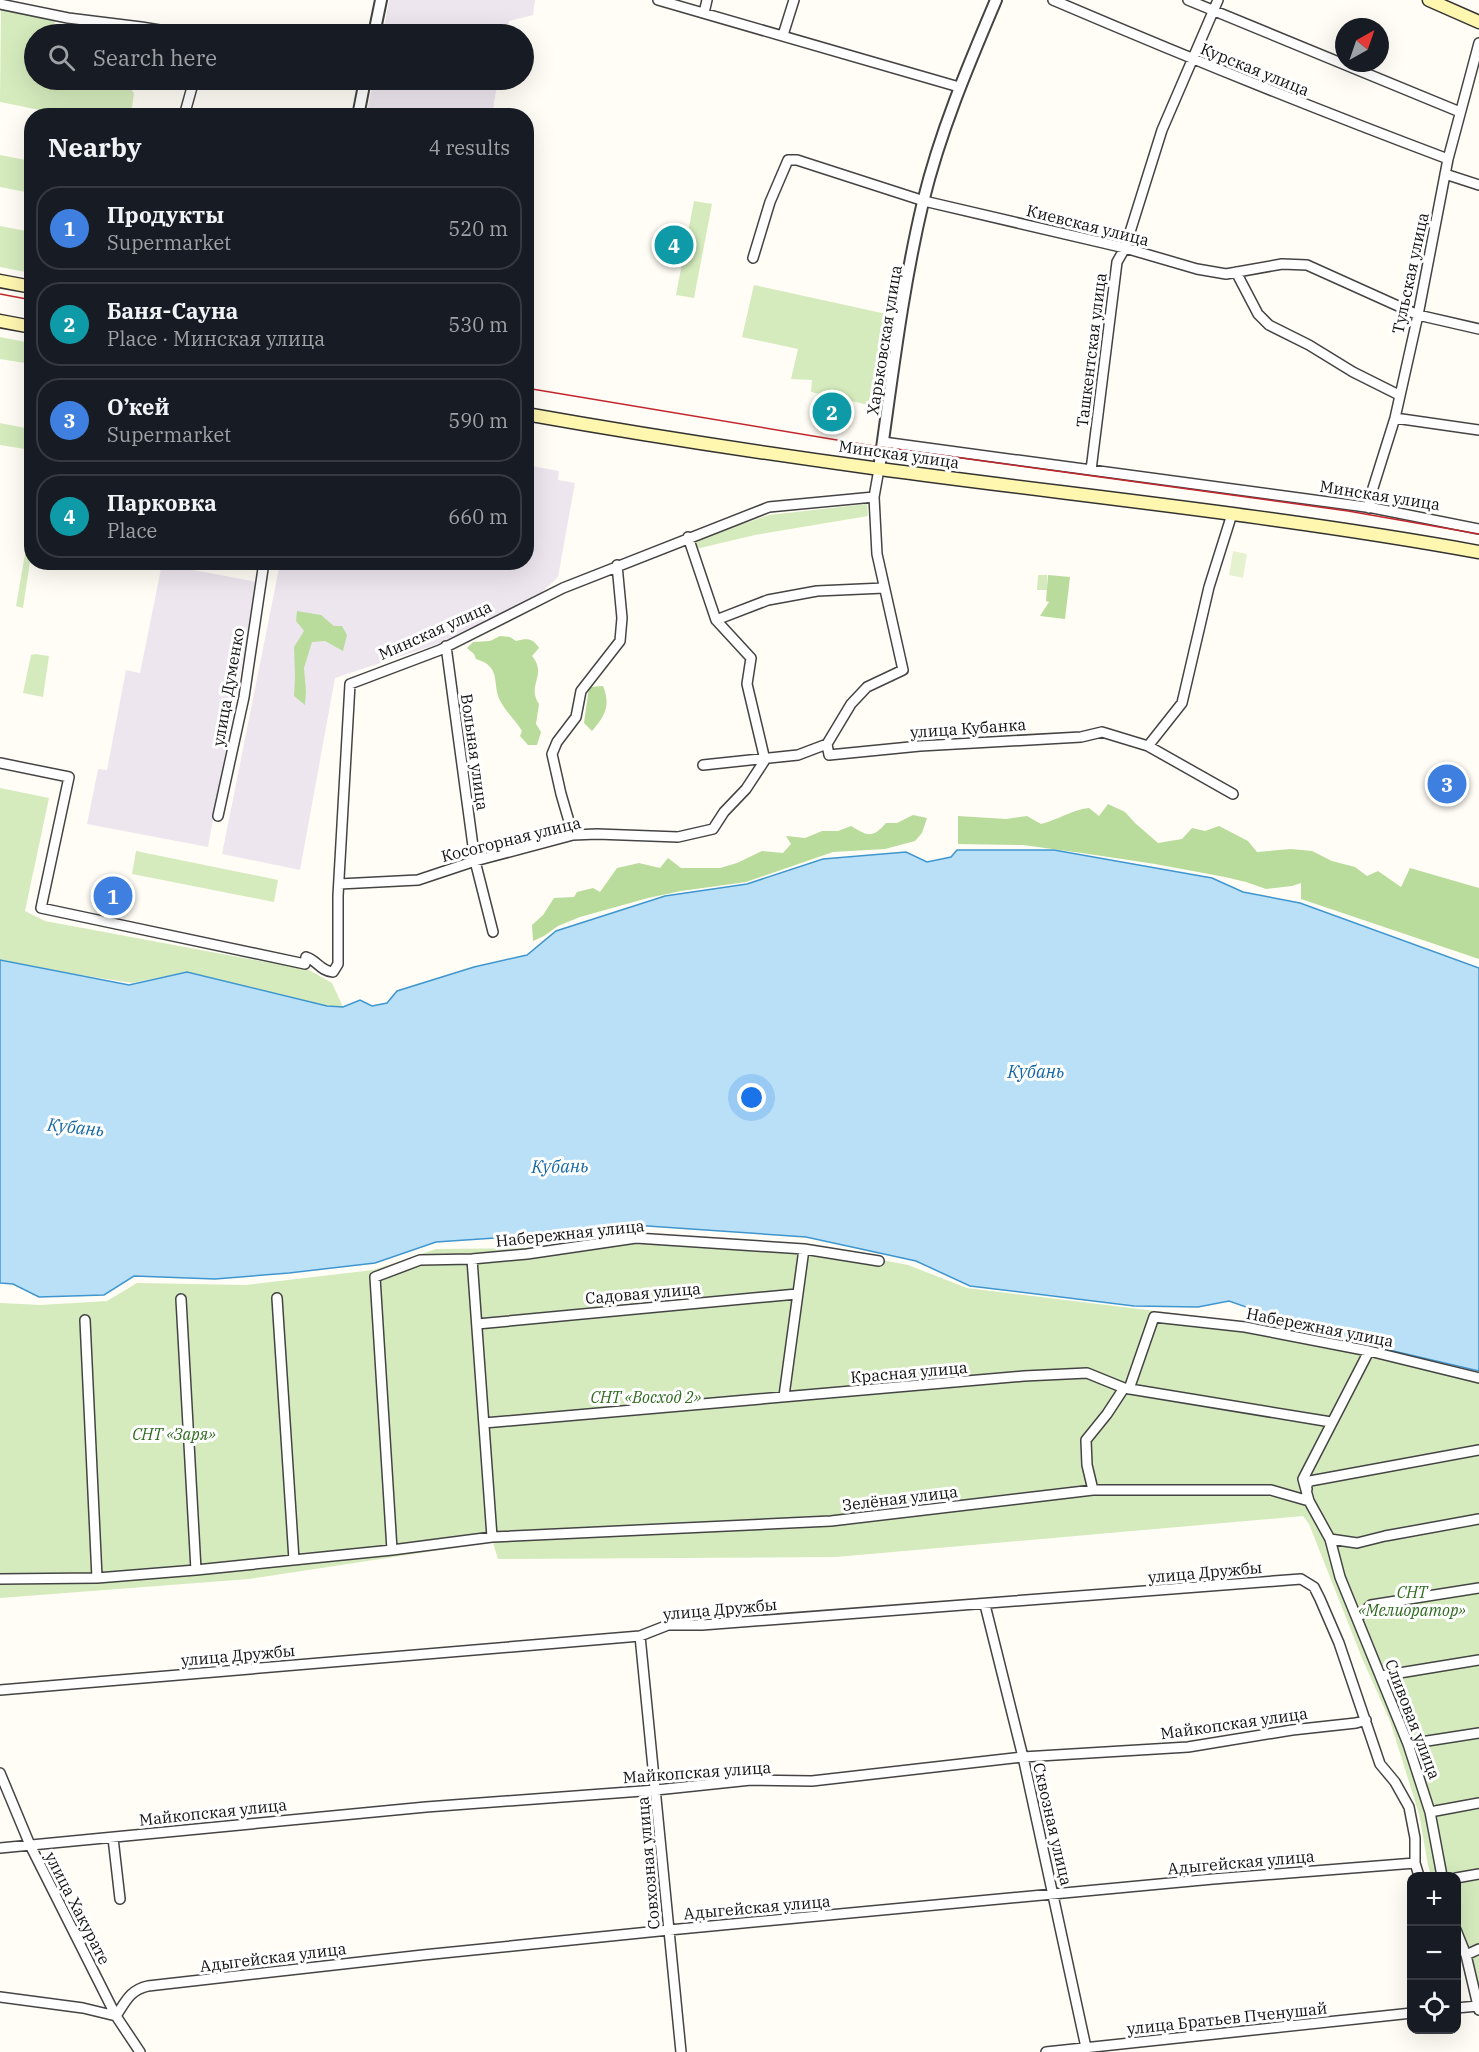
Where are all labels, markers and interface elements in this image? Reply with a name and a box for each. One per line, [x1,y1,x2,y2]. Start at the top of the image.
north arrow [1335,18,1389,72]
search box [24,24,534,90]
street label: Курская улица [1198,38,1313,100]
icon: search [45,41,78,74]
text: Search here [93,43,217,72]
text: Nearby [48,130,142,164]
text: 4 results [429,134,510,161]
text: Продукты [107,200,224,229]
street label: Киевская улица [1025,200,1152,250]
street label: Тульская улица [1387,210,1433,335]
text: 1 [64,215,76,242]
text: 520 m [448,215,508,242]
pin: 4 [654,222,694,268]
text: Supermarket [107,229,231,256]
street label: Харьковская улица [862,263,906,416]
street label: Ташкентская улица [1072,271,1110,428]
text: Баня-Сауна [107,296,238,325]
text: 2 [64,311,76,338]
text: 530 m [448,311,508,338]
text: Place · Минская улица [107,325,325,352]
pin: 2 [812,390,852,434]
text: О’кей [107,392,170,421]
text: 3 [64,407,76,434]
text: 590 m [448,407,508,434]
text: Supermarket [107,421,231,448]
street label: Минская улица [837,436,961,472]
street label: Минская улица [1318,476,1442,514]
text: Парковка [107,488,217,517]
text: 4 [64,503,76,530]
text: 660 m [448,503,508,530]
text: Place [107,517,157,544]
street label: Минская улица [375,596,495,664]
street label: улица Думенко [208,626,248,748]
street label: Вольная улица [457,692,493,812]
street label: улица Кубанка [909,714,1027,742]
pin: 3 [1428,762,1466,806]
street label: Косогорная улица [439,812,583,866]
pin: 1 [94,874,132,918]
water label: Кубань [1006,1060,1065,1083]
your location [737,1083,766,1112]
water label: Кубань [45,1112,106,1141]
water label: Кубань [530,1154,589,1178]
street label: Набережная улица [495,1215,646,1251]
street label: Садовая улица [584,1278,702,1308]
street label: Набережная улица [1245,1303,1396,1351]
street label: Красная улица [850,1357,969,1387]
park label: СНТ «Восход 2» [591,1387,702,1407]
park label: СНТ «Заря» [132,1424,216,1444]
street label: Зелёная улица [841,1481,959,1515]
street label: улица Дружбы [1147,1557,1263,1587]
park label: СНТ «Мелиоратор» [1358,1582,1466,1620]
street label: улица Дружбы [662,1594,778,1624]
street label: улица Дружбы [180,1640,296,1670]
street label: Сливовая улица [1381,1656,1445,1782]
street label: Майкопская улица [1159,1703,1309,1743]
street label: Майкопская улица [622,1757,772,1787]
street label: Сквозная улица [1029,1761,1077,1888]
street label: Майкопская улица [138,1794,288,1830]
street label: Совхозная улица [632,1795,664,1930]
street label: Адыгейская улица [1167,1846,1316,1878]
street label: улица Хакурате [41,1848,115,1968]
map controls [1407,1872,1461,2034]
button: + [1407,1872,1461,1926]
street label: Адыгейская улица [683,1891,832,1923]
button: − [1407,1926,1461,1980]
street label: Адыгейская улица [199,1938,348,1976]
button: locate [1407,1980,1461,2034]
street label: улица Братьев Пченушай [1126,1998,1328,2038]

